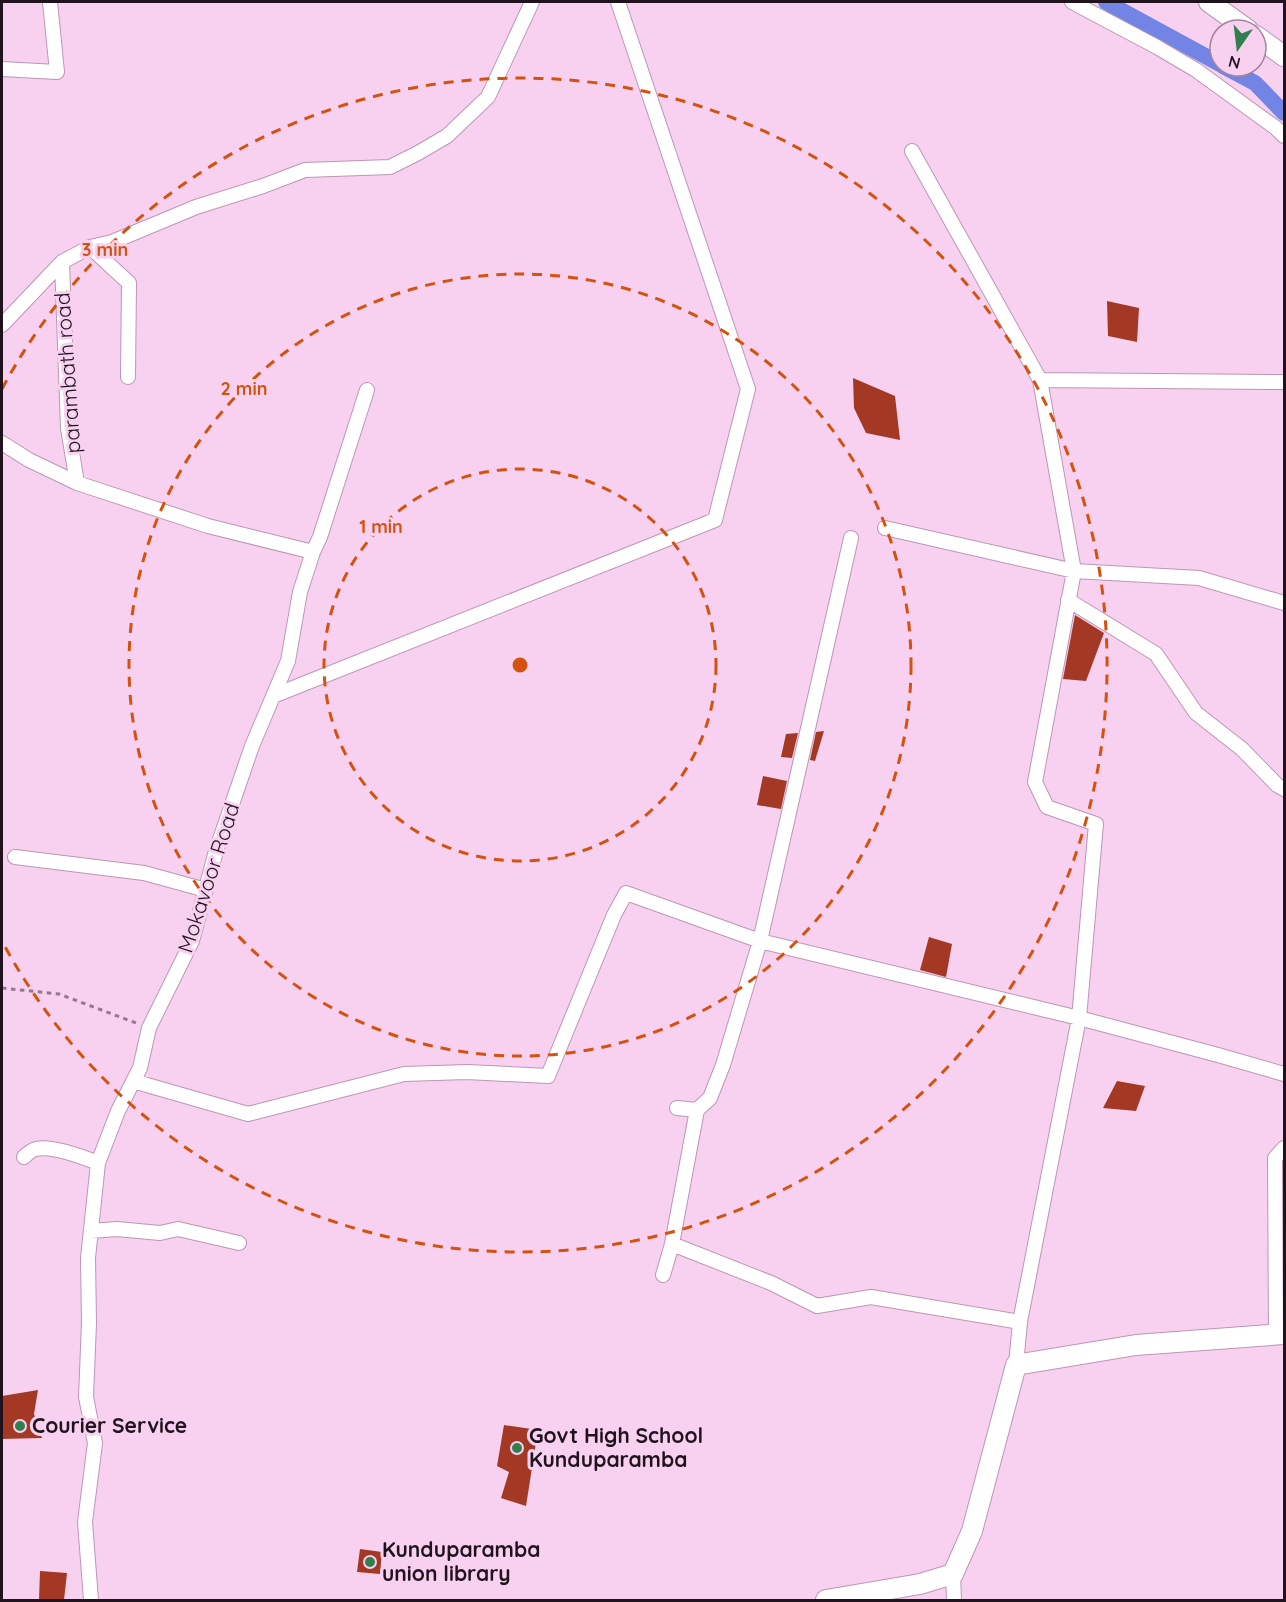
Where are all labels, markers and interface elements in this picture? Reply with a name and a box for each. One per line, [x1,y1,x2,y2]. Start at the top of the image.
north arrow [1208,18,1268,78]
text: N [1226,51,1242,74]
text: 3 min [82,238,128,261]
street label: parambath road [48,292,86,454]
text: 2 min [221,377,267,400]
text: 1 min [359,515,403,538]
centre of rings [510,655,530,675]
street label: Mokavoor Road [172,800,245,956]
place label: Courier Service [32,1412,187,1438]
marker: Courier Service [13,1419,27,1433]
place label: Govt High School Kunduparamba [529,1422,703,1472]
marker: Govt High School Kunduparamba [510,1441,524,1455]
place label: Kunduparamba union library [382,1536,540,1586]
marker: Kunduparamba union library [363,1555,377,1569]

